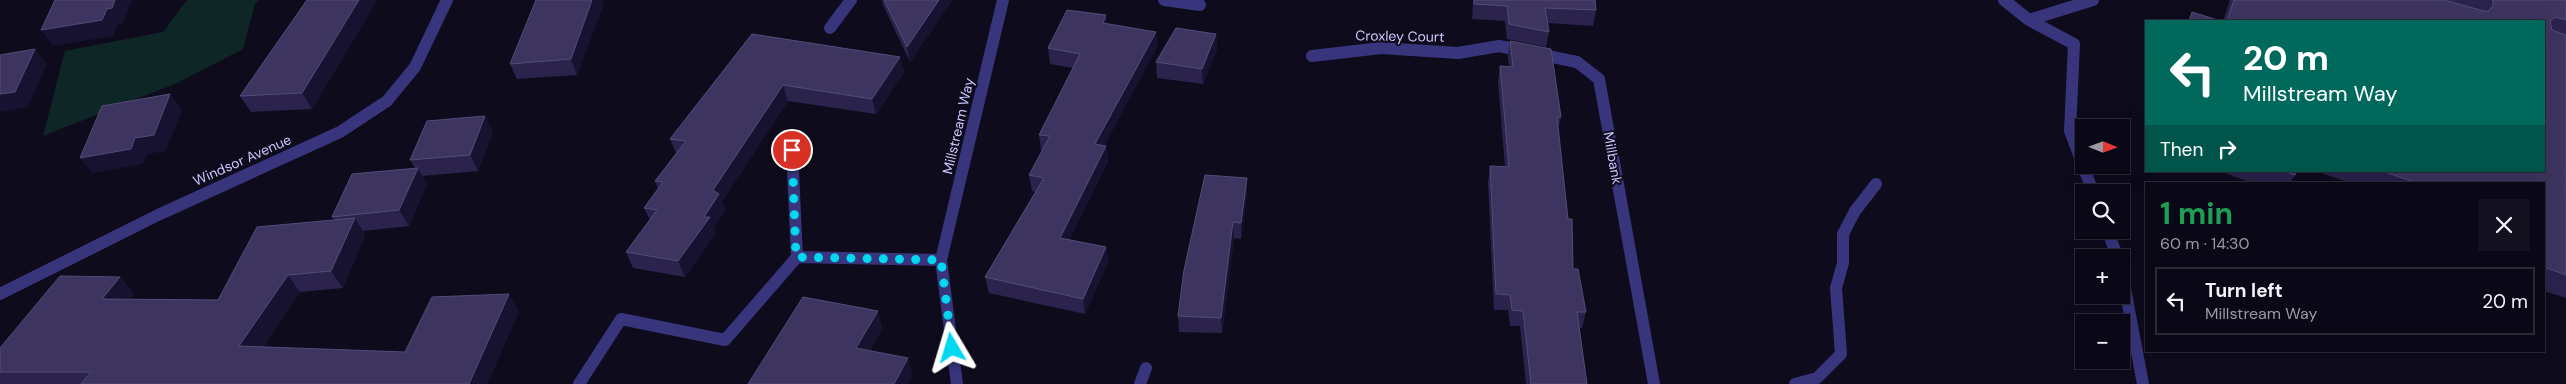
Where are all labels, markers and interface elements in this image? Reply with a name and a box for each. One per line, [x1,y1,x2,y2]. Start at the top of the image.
street label: Croxley Court [1355,26,1445,46]
text: 20 m [2243,35,2329,81]
icon: left [2160,40,2225,105]
street label: Millstream Way [938,76,978,176]
text: Millstream Way [2243,79,2398,108]
north arrow [2075,119,2130,174]
map controls [2075,119,2130,369]
pin [771,129,813,171]
street label: Windsor Avenue [190,130,294,190]
street label: Millbank [1600,130,1626,186]
icon: right [2213,135,2241,163]
icon: arrive [778,136,806,164]
text: Then [2160,137,2203,162]
button: search [2075,184,2130,239]
text: 1 min [2160,194,2233,233]
button: close [2478,199,2530,251]
text: 60 m · 14:30 [2160,233,2250,254]
button: + [2075,249,2130,304]
text: Turn left [2205,278,2283,303]
icon: left [2162,287,2190,315]
text: 20 m [2482,289,2528,314]
text: Millstream Way [2205,303,2317,324]
button: − [2075,314,2130,369]
position arrow [925,321,977,373]

